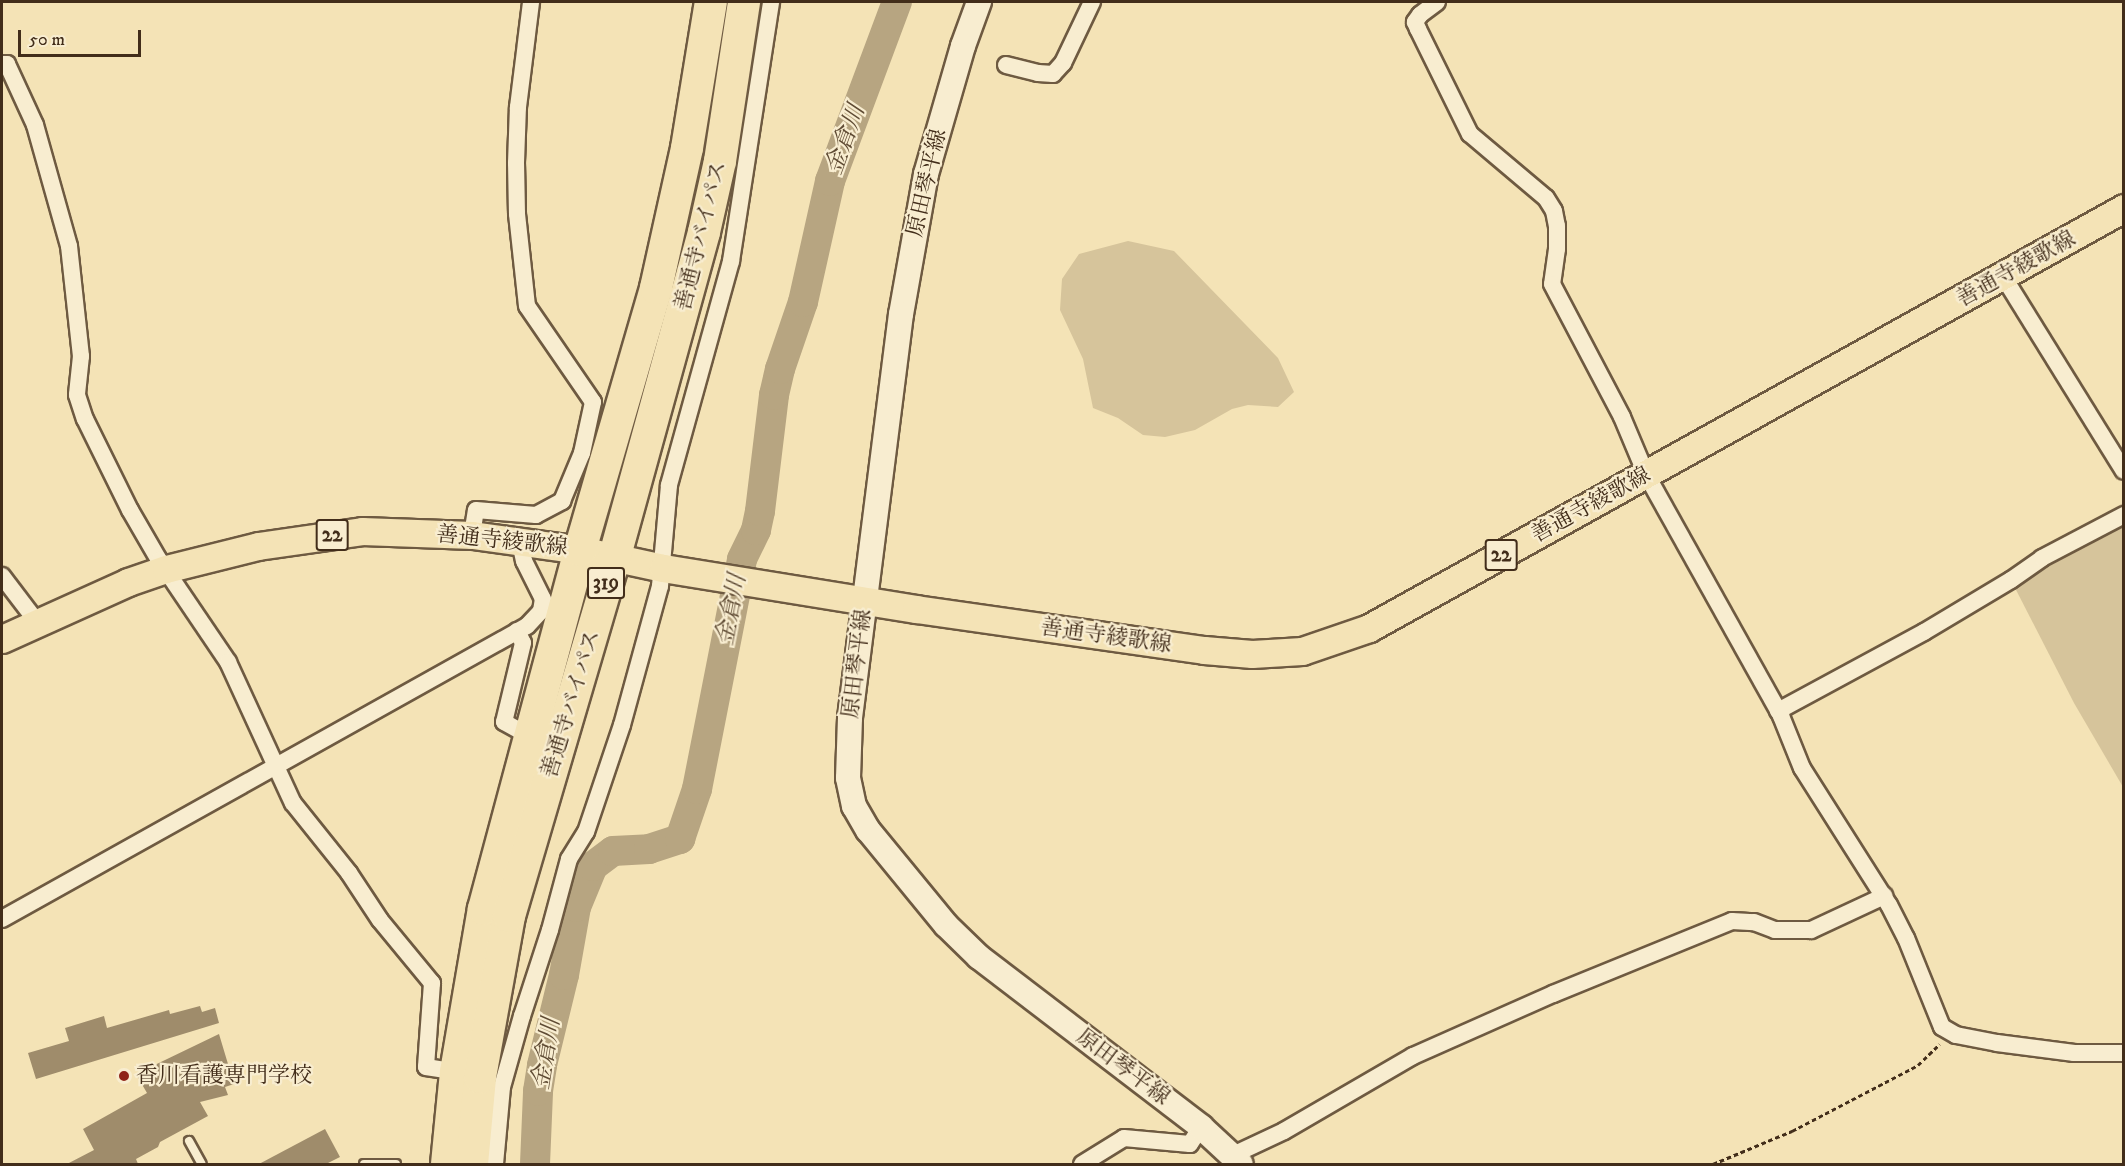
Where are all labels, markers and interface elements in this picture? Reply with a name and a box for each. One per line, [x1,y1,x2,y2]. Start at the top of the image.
scale bar [21,18,144,56]
text: 50 m [29,29,65,51]
water label: 金倉川 [820,101,872,179]
street label: 原田琴平線 [902,126,952,240]
street label: 善通寺バイパス [670,158,732,314]
street label: 善通寺綾歌線 [1952,225,2080,313]
street label: 善通寺綾歌線 [1527,461,1655,549]
road number: 22 [316,517,348,553]
street label: 善通寺綾歌線 [435,521,569,561]
road number: 22 [1484,537,1518,573]
road number: 319 [586,565,626,601]
water label: 金倉川 [711,572,753,648]
street label: 原田琴平線 [837,608,877,720]
street label: 善通寺綾歌線 [1039,614,1173,658]
street label: 善通寺バイパス [536,627,606,781]
water label: 金倉川 [527,1016,567,1092]
street label: 原田琴平線 [1071,1023,1175,1111]
place label: 香川看護専門学校 [136,1063,312,1089]
marker: 香川看護専門学校 [117,1069,131,1083]

